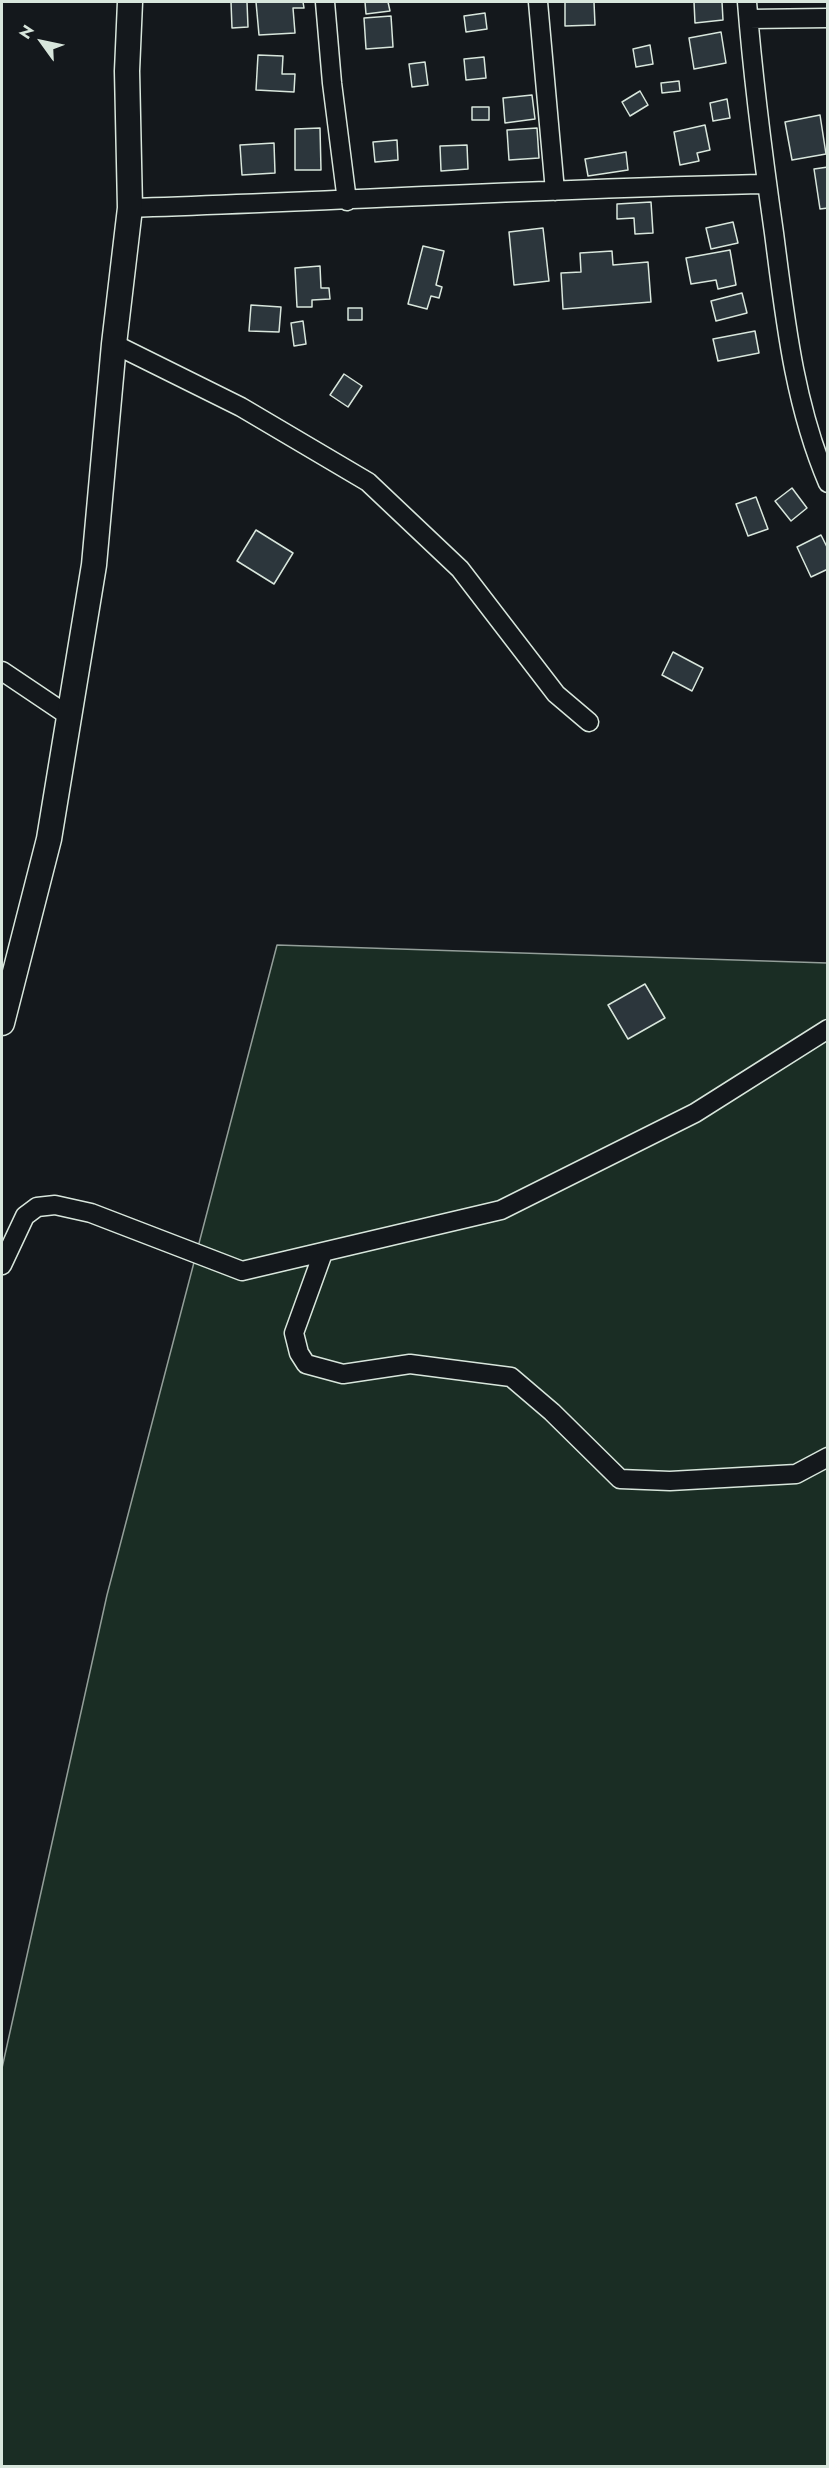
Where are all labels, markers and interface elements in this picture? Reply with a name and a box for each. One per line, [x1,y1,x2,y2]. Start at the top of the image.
north arrow [12,12,72,72]
text: N [13,20,40,44]

